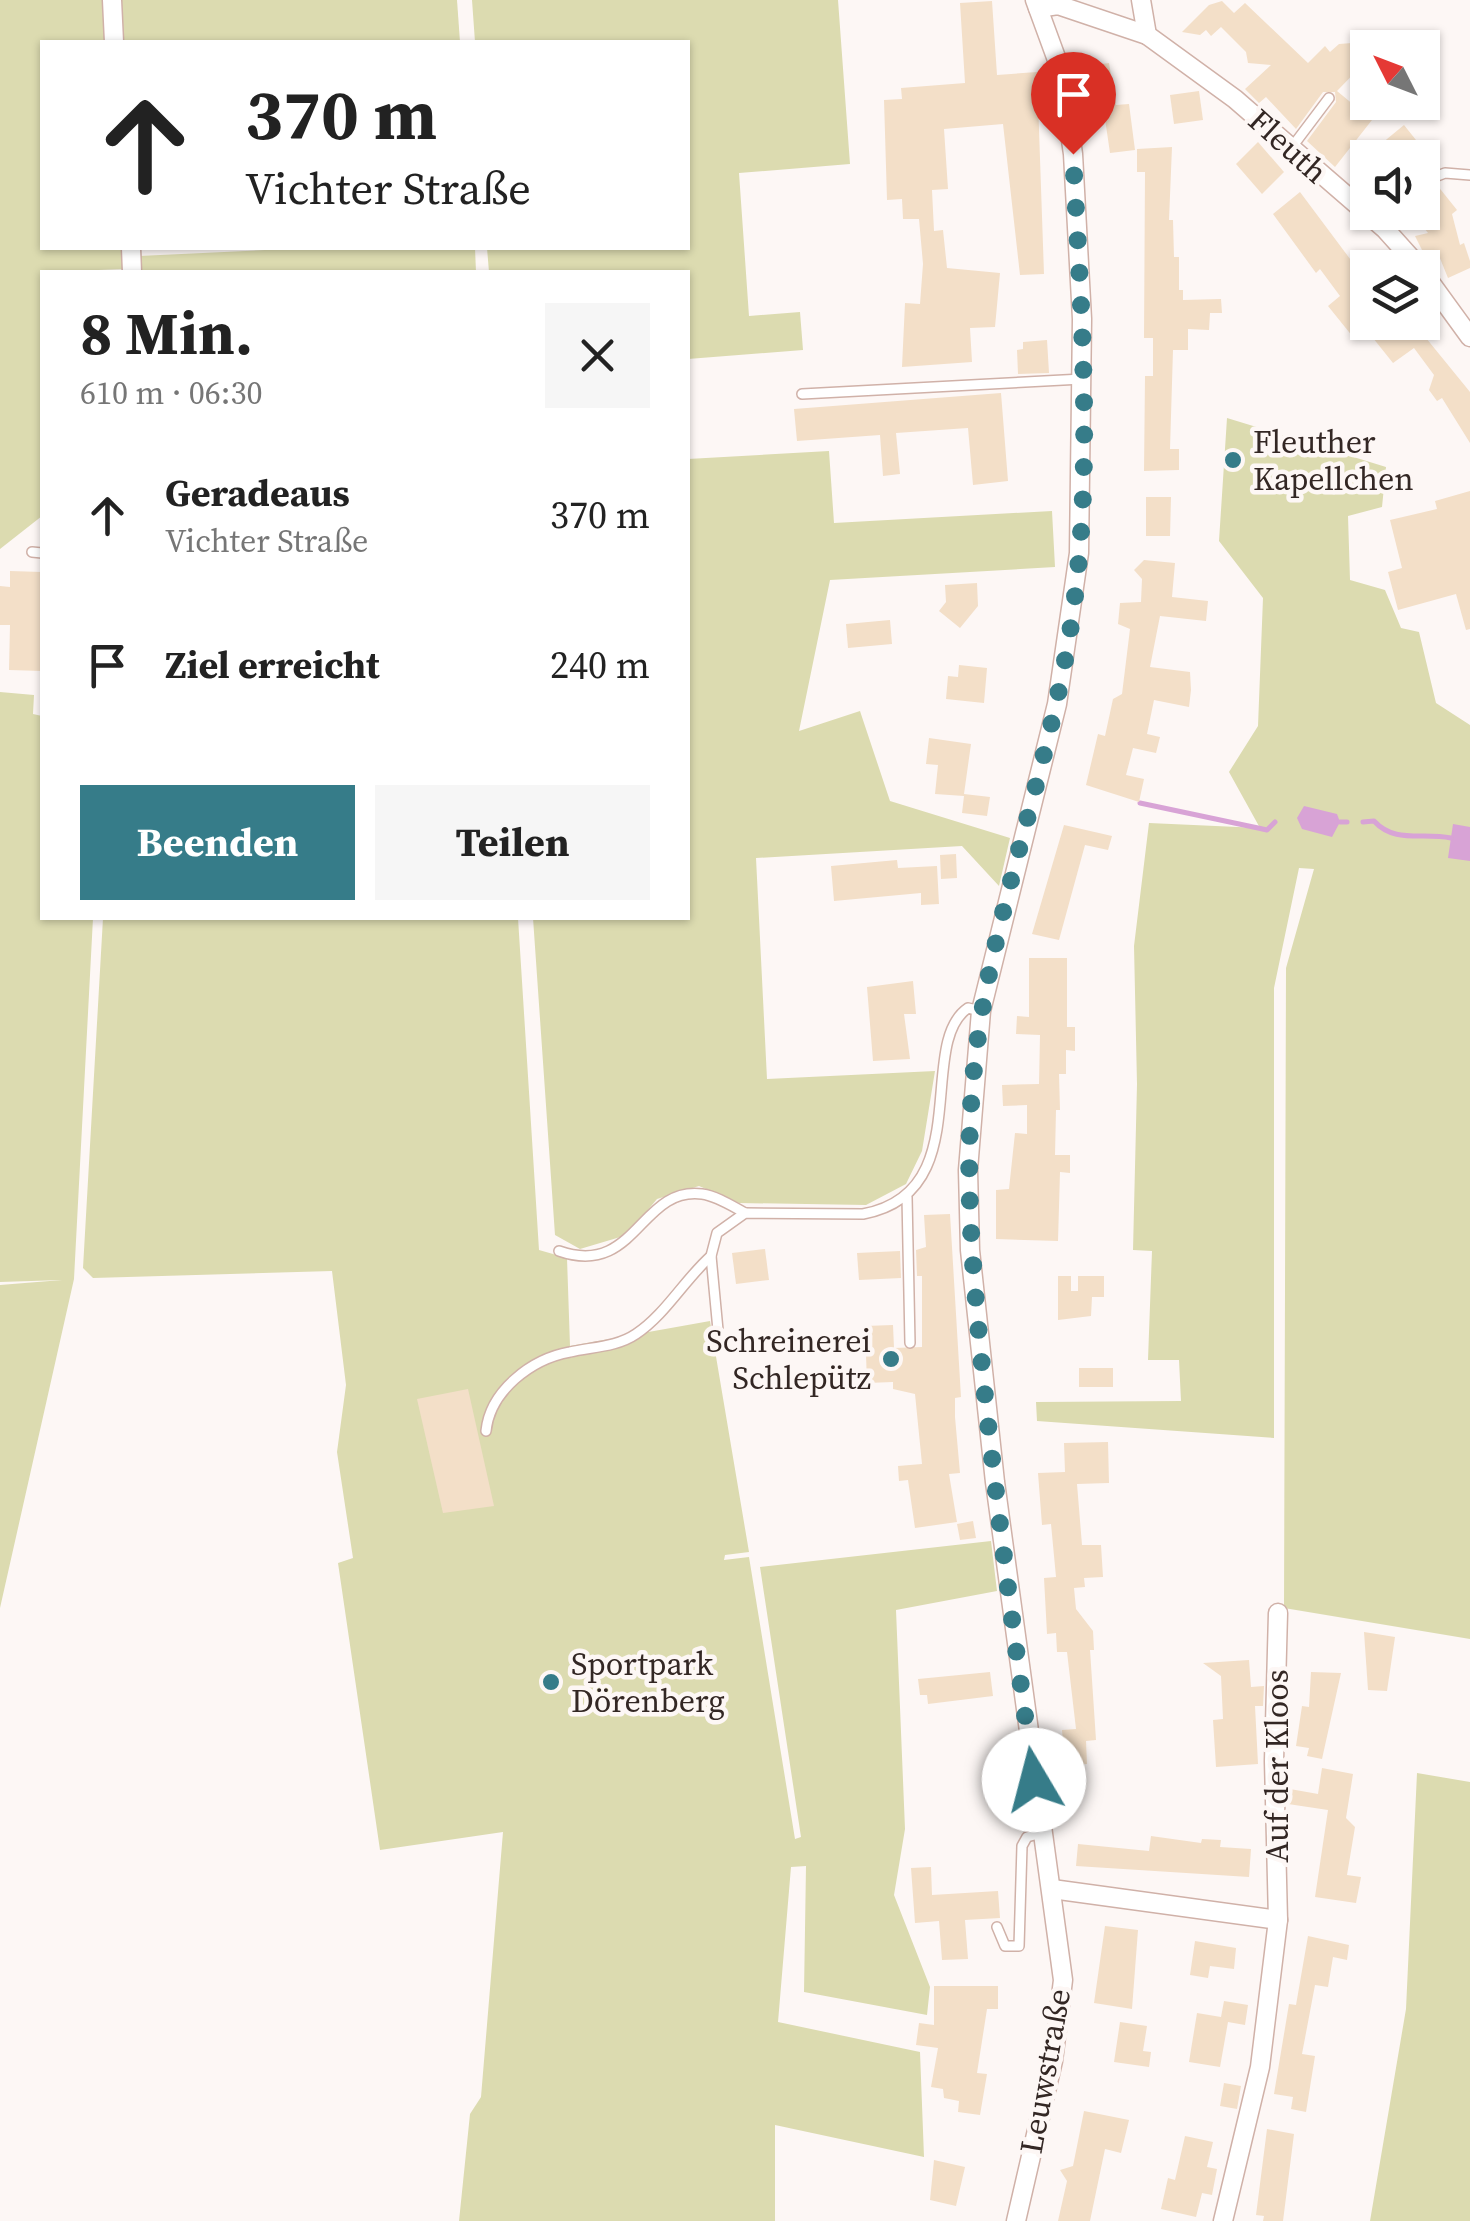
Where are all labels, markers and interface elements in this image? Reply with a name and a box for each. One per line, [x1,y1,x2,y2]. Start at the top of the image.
north arrow [1350,30,1440,120]
map controls [1350,30,1440,340]
pin [1031,52,1116,155]
text: 370 m [245,66,437,162]
icon: arrive [1046,67,1101,122]
icon: ahead [80,80,210,210]
street label: Fleuth [1239,99,1337,193]
button: sound [1350,140,1440,230]
text: Vichter Straße [245,157,531,219]
button: layers [1350,250,1440,340]
text: 8 Min. [80,292,253,374]
button: close [545,303,650,408]
text: 610 m · 06:30 [80,371,262,415]
place label: Fleuther Kapellchen [1253,420,1414,501]
marker: Fleuther Kapellchen [1222,449,1244,471]
text: Geradeaus [165,467,350,519]
icon: ahead [80,488,135,543]
text: 370 m [550,489,650,541]
text: Vichter Straße [165,519,368,563]
icon: arrive [80,638,135,693]
text: Ziel erreicht [165,639,380,691]
text: 240 m [550,639,650,691]
button: Beenden [80,785,355,900]
button: Teilen [375,785,650,900]
place label: Schreinerei Schlepütz [706,1319,871,1400]
marker: Schreinerei Schlepütz [880,1348,902,1370]
place label: Sportpark Dörenberg [571,1642,725,1723]
street label: Auf der Kloos [1255,1669,1299,1863]
marker: Sportpark Dörenberg [540,1671,562,1693]
position arrow [982,1728,1086,1832]
street label: Leuwstraße [1009,1985,1081,2157]

